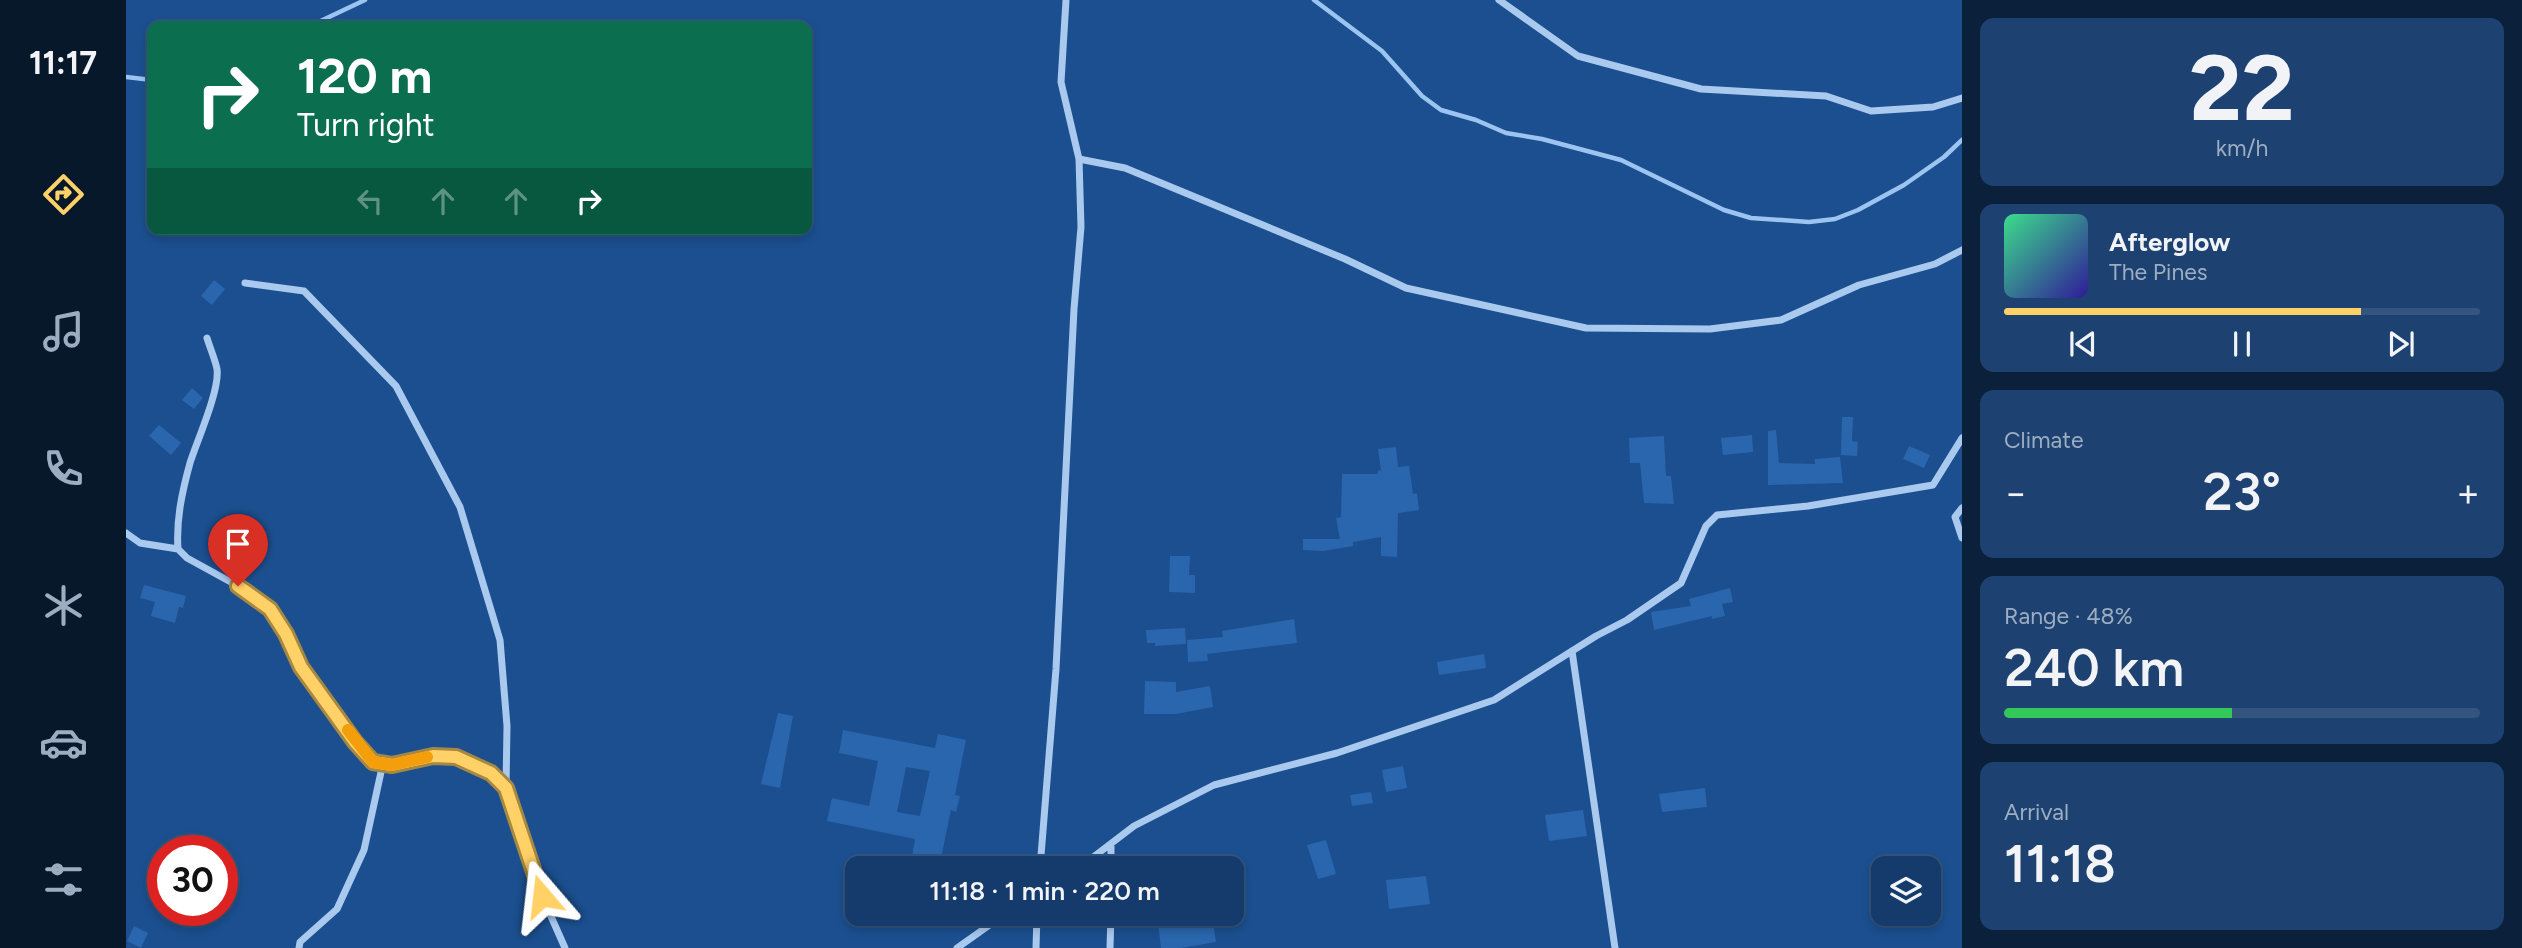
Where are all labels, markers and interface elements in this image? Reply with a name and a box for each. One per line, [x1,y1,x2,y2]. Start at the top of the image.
text: 22 [2189,34,2295,143]
text: 11:17 [29,44,97,82]
text: 120 m [297,46,432,105]
icon: right [182,49,273,140]
text: Turn right [297,106,435,144]
text: km/h [2216,134,2268,162]
icon: directions [39,170,88,219]
icon: left [351,182,389,220]
icon: ahead [424,182,462,220]
icon: ahead [497,182,535,220]
icon: right [570,182,608,220]
text: Afterglow [2109,226,2231,258]
text: The Pines [2109,258,2208,286]
icon: music [39,307,88,356]
icon: previous [2064,325,2102,363]
icon: pause [2223,325,2261,363]
icon: next [2382,325,2420,363]
text: Climate [2004,426,2083,454]
icon: phone [39,444,88,493]
text: 23° [2203,461,2281,523]
text: − [2004,470,2028,516]
text: + [2456,470,2480,516]
pin [208,514,268,586]
icon: arrive [219,525,257,563]
icon: climate [39,581,88,630]
text: Range · 48% [2004,602,2133,630]
text: 240 km [2004,637,2184,699]
icon: car [39,718,88,767]
text: Arrival [2004,798,2069,826]
text: 11:18 [2004,833,2116,895]
speed limit sign: 30 [147,835,238,926]
icon: filters [39,855,88,904]
map controls [1871,856,1941,926]
button: layers [1871,856,1941,926]
position arrow [505,859,579,933]
text: 11:18 · 1 min · 220 m [929,875,1160,907]

